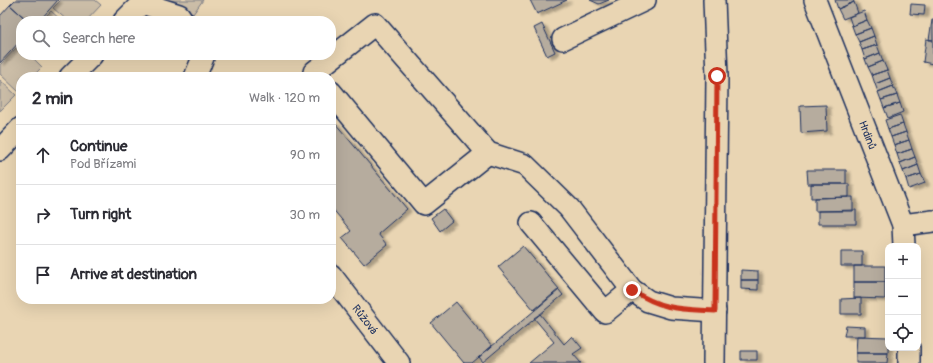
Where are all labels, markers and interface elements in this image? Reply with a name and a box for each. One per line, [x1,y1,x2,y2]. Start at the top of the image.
search box [16,16,336,60]
icon: search [30,27,52,49]
text: Search here [62,29,135,48]
route start [708,67,726,85]
text: 2 min [32,88,73,109]
text: Walk · 120 m [249,90,320,106]
street label: Hrdinů [856,119,879,152]
text: Continue [70,137,128,156]
icon: ahead [32,144,54,166]
text: 90 m [290,147,320,163]
text: Pod Břízami [70,156,136,172]
icon: right [32,204,54,226]
text: Turn right [70,205,131,224]
text: 30 m [290,207,320,223]
map controls [885,243,921,351]
button: + [885,243,921,279]
icon: arrive [32,264,54,286]
text: Arrive at destination [70,265,197,284]
button: − [885,279,921,315]
route end [623,281,641,299]
street label: Růžová [349,302,380,337]
button: locate [885,315,921,351]

